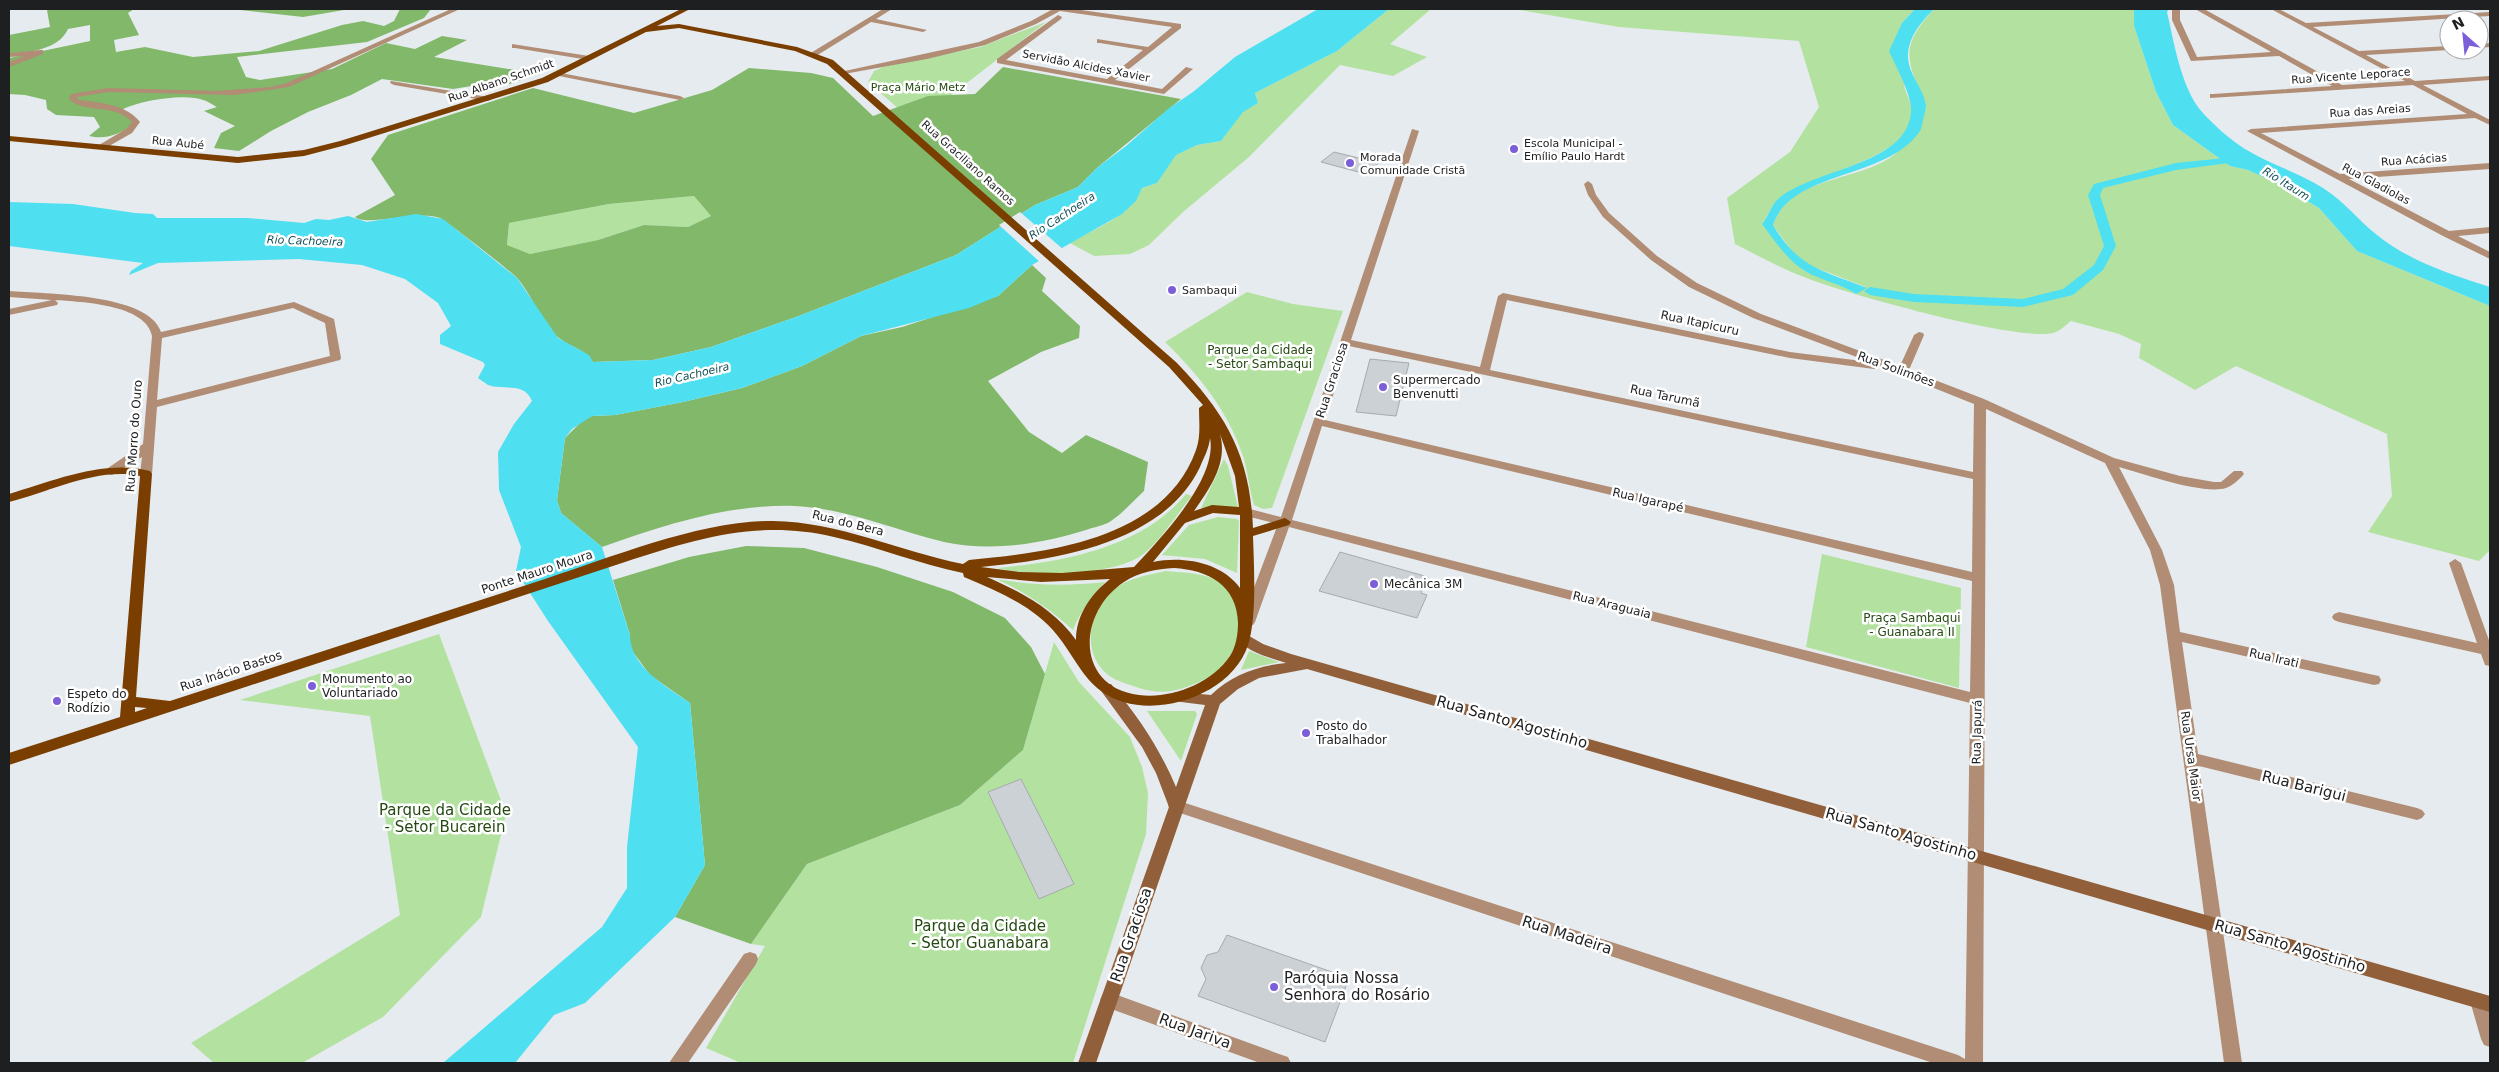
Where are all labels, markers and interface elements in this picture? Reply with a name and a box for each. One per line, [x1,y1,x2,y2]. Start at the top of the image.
north arrow [2439,10,2489,60]
text: N [2449,14,2467,33]
street label: Servidão Alcides Xavier [1021,47,1151,85]
street label: Rua Albano Schmidt [446,57,556,105]
street label: Rua Vicente Leporace [2291,65,2411,87]
park label: Praça Mário Metz [871,81,965,94]
street label: Rua das Areias [2329,102,2411,120]
street label: Rua Graciliano Ramos [919,118,1017,208]
street label: Rua Aubé [151,134,205,152]
place label: Escola Municipal - Emílio Paulo Hardt [1524,137,1626,163]
marker: Escola Municipal - Emílio Paulo Hardt [1508,143,1520,155]
place label: Morada Comunidade Cristã [1360,151,1465,177]
street label: Rua Acácias [2381,151,2448,169]
marker: Morada Comunidade Cristã [1344,157,1356,169]
street label: Rua Gladiolas [2340,161,2412,207]
water label: Rio Itaum [2260,164,2312,204]
water label: Rio Cachoeira [1027,190,1098,242]
water label: Rio Cachoeira [267,233,344,249]
marker: Sambaqui [1166,284,1178,296]
place label: Sambaqui [1182,284,1237,297]
street label: Rua Itapicuru [1659,308,1741,338]
street label: Rua Graciosa [1313,340,1351,420]
park label: Parque da Cidade - Setor Sambaqui [1207,343,1313,371]
street label: Rua Solimões [1856,349,1936,389]
water label: Rio Cachoeira [653,360,731,390]
place label: Supermercado Benvenutti [1393,373,1481,401]
street label: Rua Morro do Ouro [123,379,145,493]
marker: Supermercado Benvenutti [1377,381,1389,393]
street label: Rua Tarumã [1629,382,1701,410]
street label: Rua Igarapé [1611,485,1685,515]
street label: Rua do Bera [811,507,885,539]
street label: Ponte Mauro Moura [479,547,595,597]
place label: Mecânica 3M [1384,577,1462,591]
marker: Mecânica 3M [1368,578,1380,590]
street label: Rua Araguaia [1571,588,1653,622]
park label: Praça Sambaqui - Guanabara II [1863,611,1961,639]
street label: Rua Irati [2248,646,2300,670]
street label: Rua Inácio Bastos [178,648,284,694]
place label: Monumento ao Voluntariado [322,672,412,700]
marker: Monumento ao Voluntariado [306,680,318,692]
place label: Espeto do Rodízio [67,687,127,715]
street label: Rua Santo Agostinho [1434,692,1590,752]
marker: Espeto do Rodízio [51,695,63,707]
street label: Rua Japurá [1969,699,1985,765]
street label: Rua Ursa Maior [2178,710,2204,802]
place label: Posto do Trabalhador [1315,719,1387,747]
marker: Posto do Trabalhador [1300,727,1312,739]
street label: Rua Barigui [2260,767,2348,805]
park label: Parque da Cidade - Setor Bucarein [379,801,511,836]
street label: Rua Santo Agostinho [1823,804,1979,864]
street label: Rua Graciosa [1106,885,1156,985]
street label: Rua Madeira [1520,912,1614,958]
street label: Rua Santo Agostinho [2212,916,2368,976]
park label: Parque da Cidade - Setor Guanabara [911,917,1049,952]
place label: Paróquia Nossa Senhora do Rosário [1284,969,1430,1004]
marker: Paróquia Nossa Senhora do Rosário [1268,981,1280,993]
street label: Rua Jariva [1157,1010,1233,1052]

